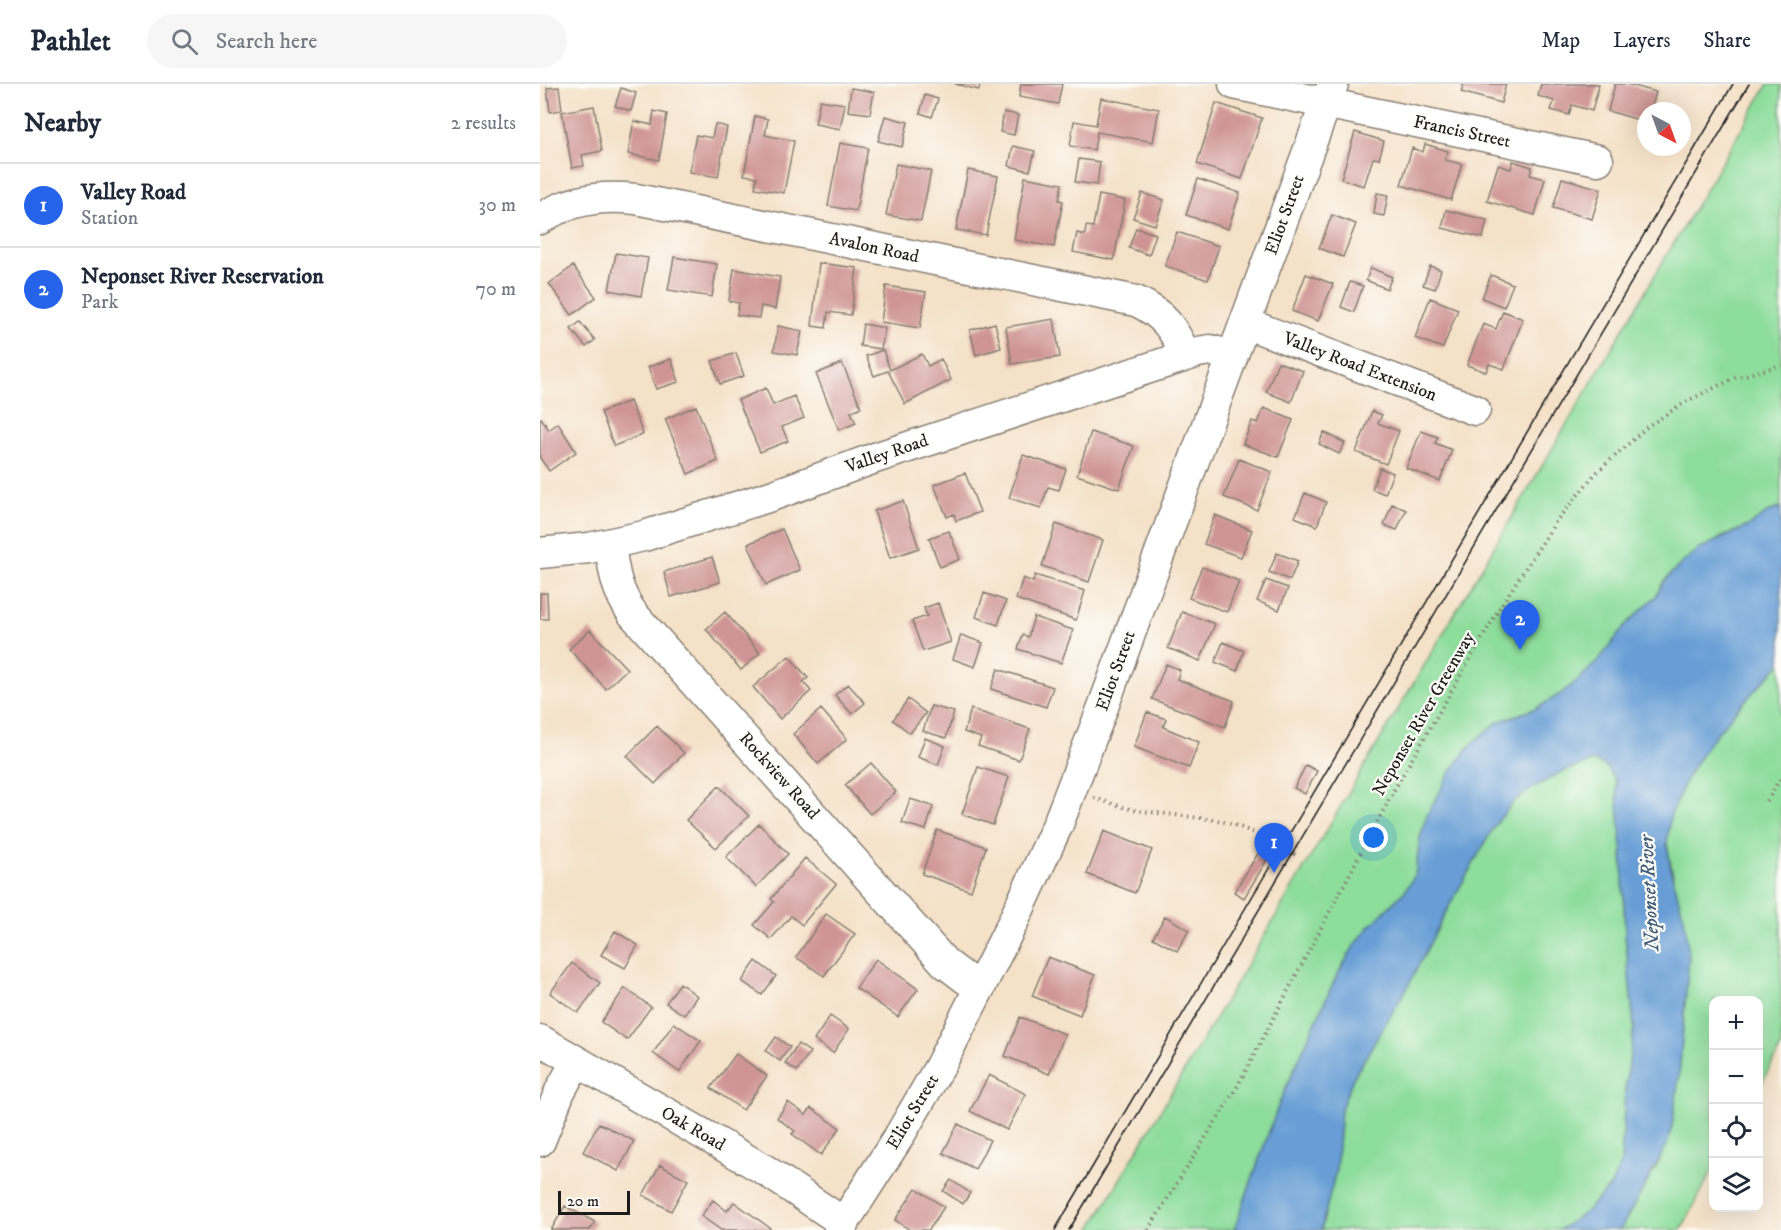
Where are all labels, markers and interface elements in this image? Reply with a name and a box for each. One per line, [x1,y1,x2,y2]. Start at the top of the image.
search box [147,14,567,68]
text: Pathlet [30,24,111,59]
icon: search [168,25,201,58]
text: Search here [216,28,317,55]
text: Map [1541,28,1580,54]
text: Layers [1613,28,1671,54]
text: Share [1704,28,1751,54]
north arrow [1637,102,1691,156]
text: Nearby [24,107,101,140]
text: 2 results [451,111,516,136]
street label: Francis Street [1411,111,1513,153]
street label: Eliot Street [1260,172,1310,258]
text: Valley Road [81,179,186,206]
text: 1 [40,193,47,218]
text: 30 m [478,193,516,218]
text: Station [81,206,138,231]
street label: Avalon Road [827,228,921,268]
text: Neponset River Reservation [81,263,324,290]
text: 2 [39,277,48,302]
text: 70 m [475,277,516,302]
text: Park [81,290,118,315]
street label: Valley Road Extension [1279,327,1440,407]
street label: Valley Road [842,430,931,479]
pin: 2 [1500,600,1540,650]
street label: Eliot Street [1091,628,1141,714]
street label: Neponset River Greenway [1368,628,1480,800]
street label: Rockview Road [734,728,824,824]
your location [1359,823,1388,852]
pin: 1 [1254,824,1294,873]
water label: Neponset River [1634,833,1666,953]
map controls [1709,996,1763,1212]
button: + [1709,996,1763,1050]
button: − [1709,1050,1763,1104]
street label: Eliot Street [882,1070,944,1154]
street label: Oak Road [657,1102,729,1156]
button: locate [1709,1104,1763,1158]
button: layers [1709,1158,1763,1212]
scale bar [558,1188,630,1216]
text: 20 m [567,1191,599,1211]

